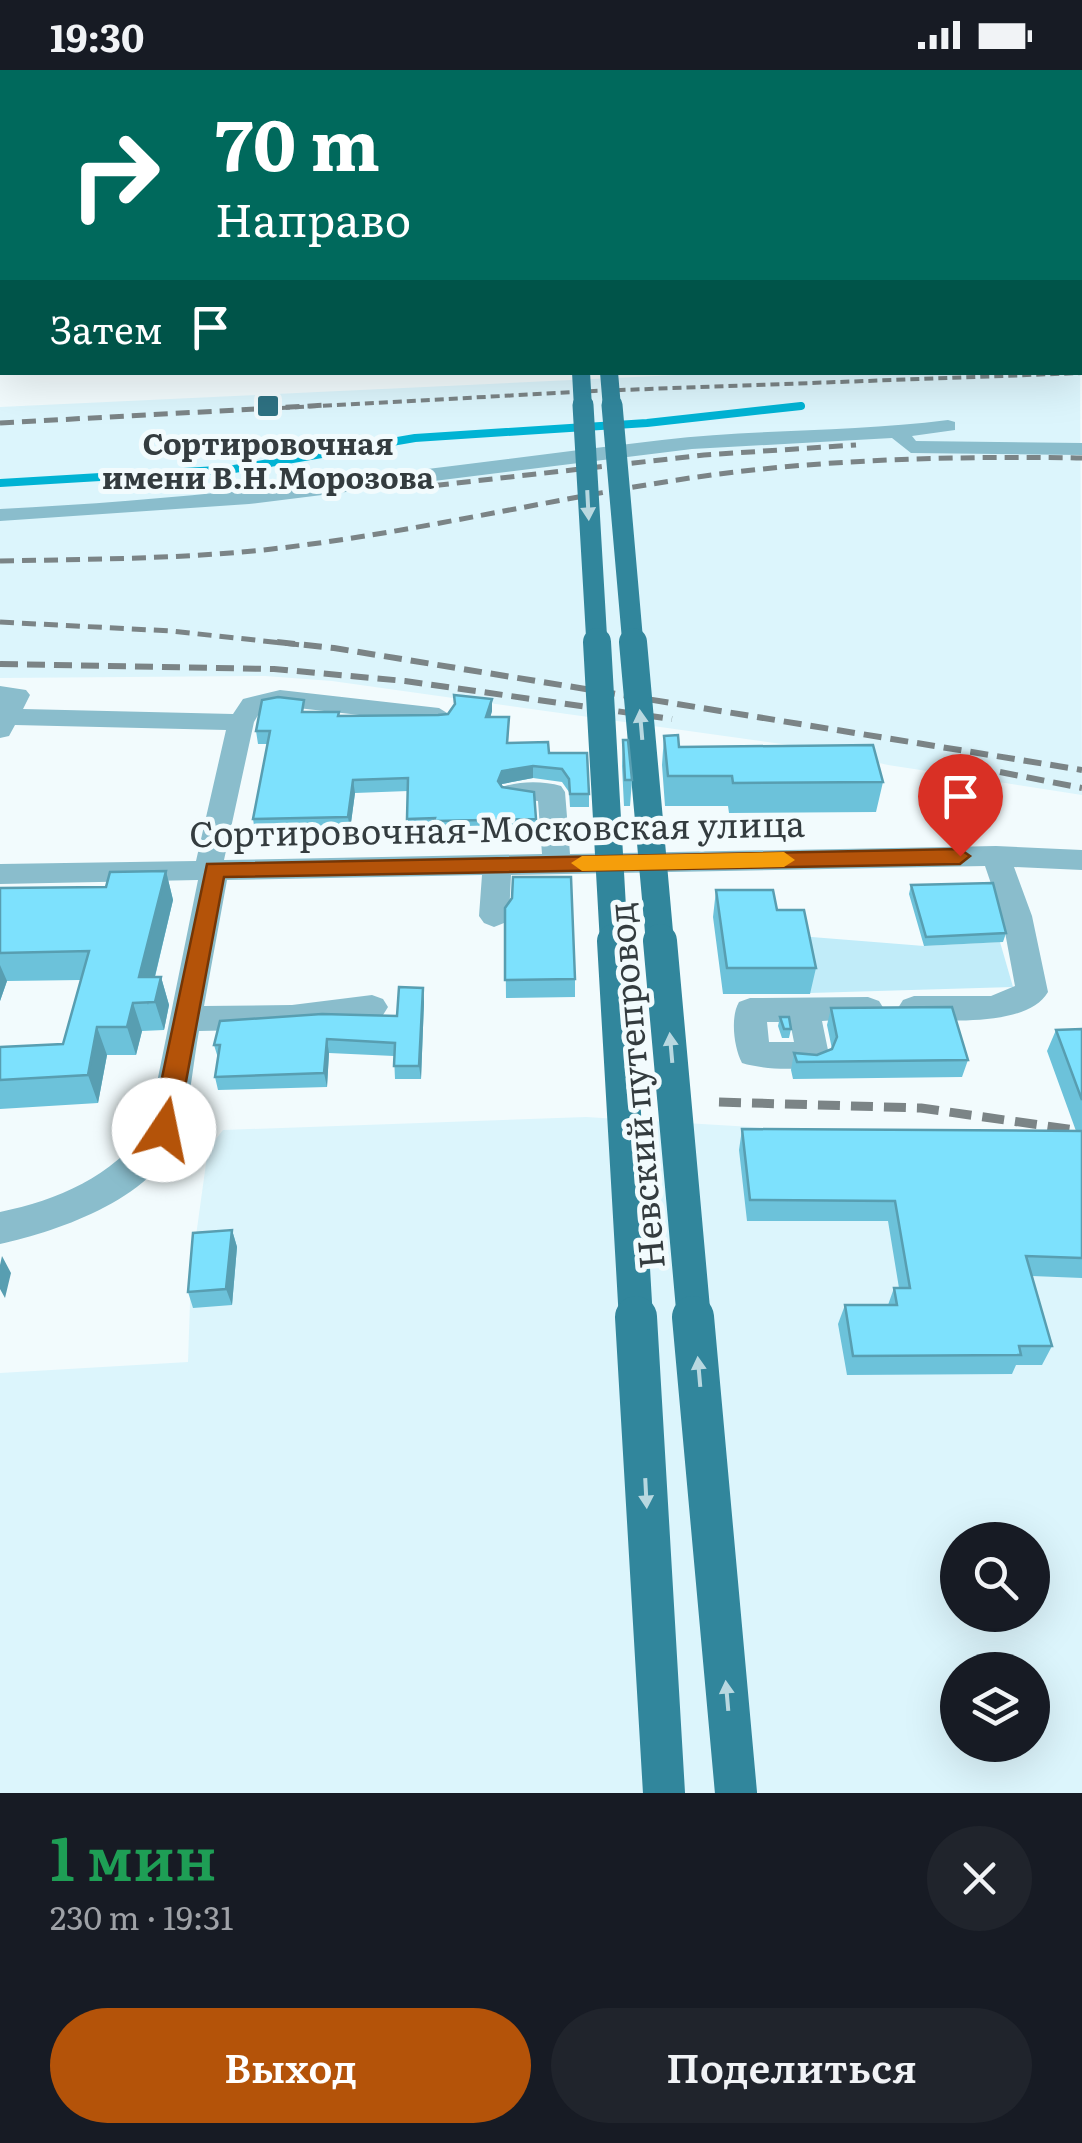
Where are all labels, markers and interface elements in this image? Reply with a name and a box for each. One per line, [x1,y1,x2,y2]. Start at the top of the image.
text: 19:30 [50,7,144,64]
text: 70 m [215,89,380,193]
icon: right [50,110,180,240]
text: Направо [215,184,411,251]
text: Затем [50,299,163,356]
icon: arrive [183,300,238,355]
marker: Сортировочная имени В.Н.Морозова [255,393,281,419]
place label: Сортировочная имени В.Н.Морозова [102,420,435,498]
one-way arrow [580,489,596,521]
one-way arrow [633,708,649,740]
pin [918,754,1003,857]
icon: arrive [933,769,988,824]
street label: Сортировочная-Московская улица [189,796,805,858]
street label: Невский путепровод [592,901,676,1271]
one-way arrow [662,1032,678,1064]
position arrow [112,1078,216,1182]
one-way arrow [691,1356,707,1388]
one-way arrow [638,1478,654,1510]
map controls [940,1522,1050,1762]
button: search [940,1522,1050,1632]
button: layers [940,1652,1050,1762]
one-way arrow [719,1679,735,1711]
text: 1 мин [50,1810,217,1899]
button: close [927,1826,1032,1931]
text: 230 m · 19:31 [50,1892,233,1940]
button: Выход [50,2008,531,2123]
button: Поделиться [551,2008,1032,2123]

